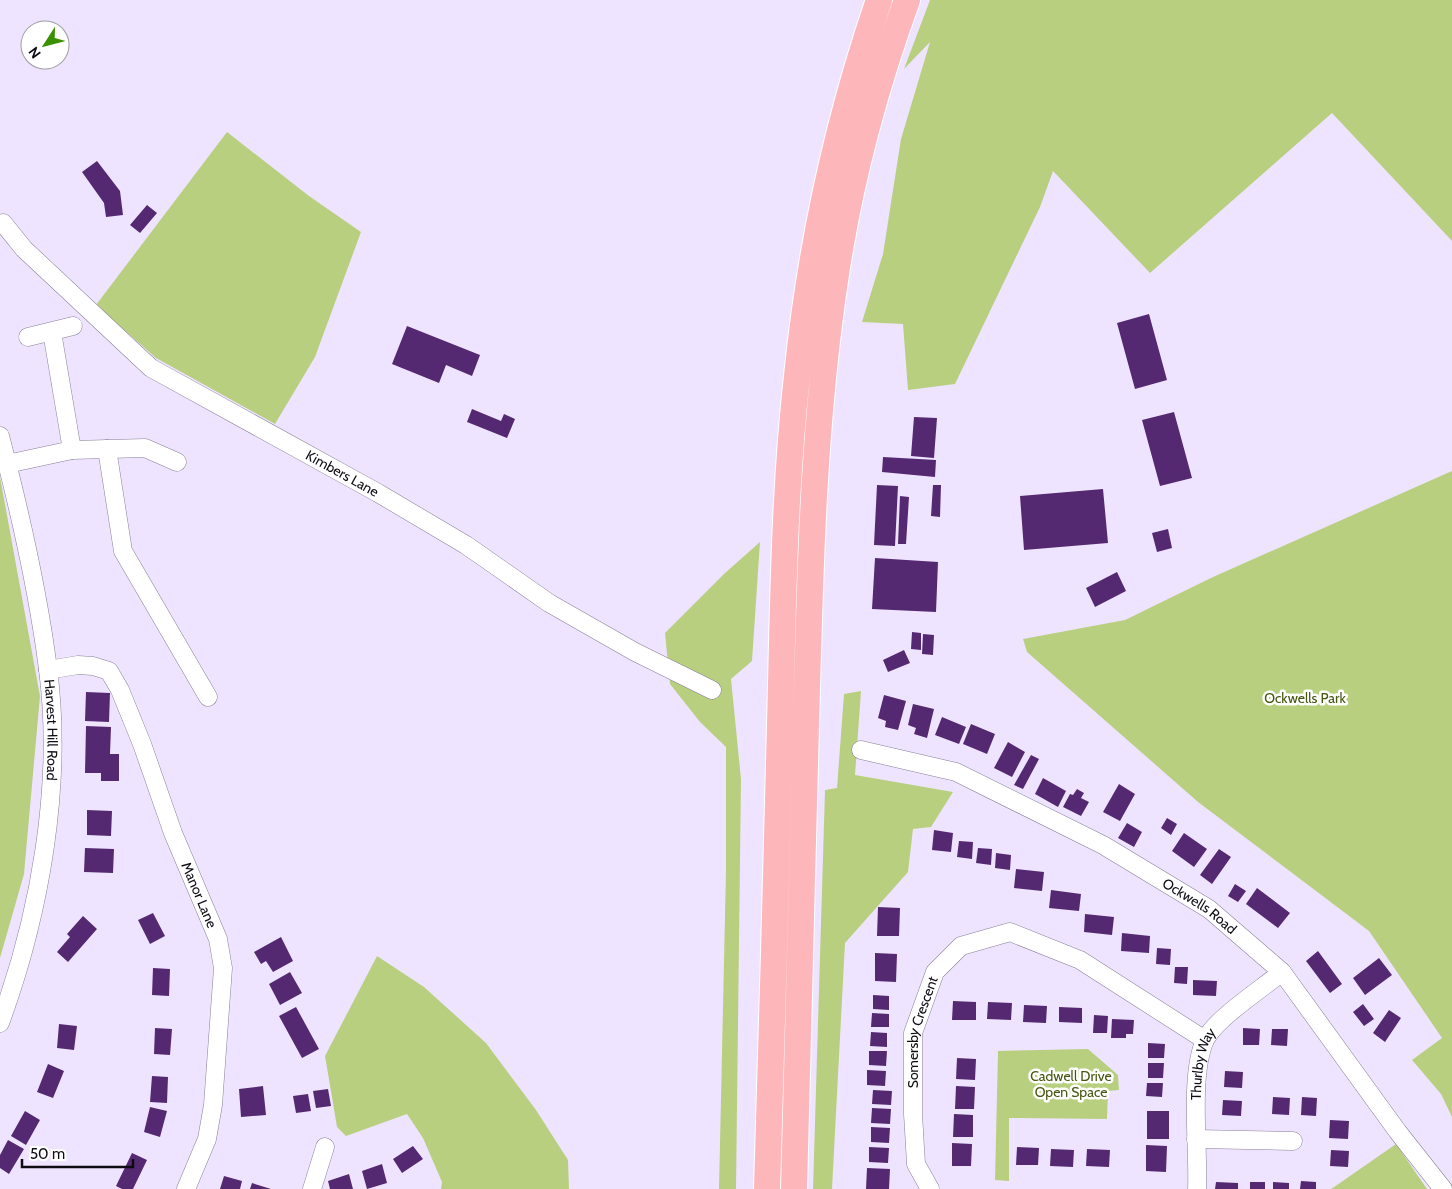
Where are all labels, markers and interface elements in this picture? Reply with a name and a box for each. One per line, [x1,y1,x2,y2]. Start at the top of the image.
north arrow [20,20,70,70]
text: N [24,43,45,62]
street label: Kimbers Lane [303,446,382,501]
street label: Harvest Hill Road [40,678,62,781]
park label: Ockwells Park [1264,689,1346,707]
street label: Manor Lane [177,859,221,931]
street label: Ockwells Road [1159,874,1240,938]
street label: Somersby Crescent [904,973,942,1088]
street label: Thurlby Way [1187,1024,1219,1100]
park label: Cadwell Drive Open Space [1030,1067,1112,1101]
scale bar [22,1136,134,1168]
text: 50 m [30,1145,65,1163]

